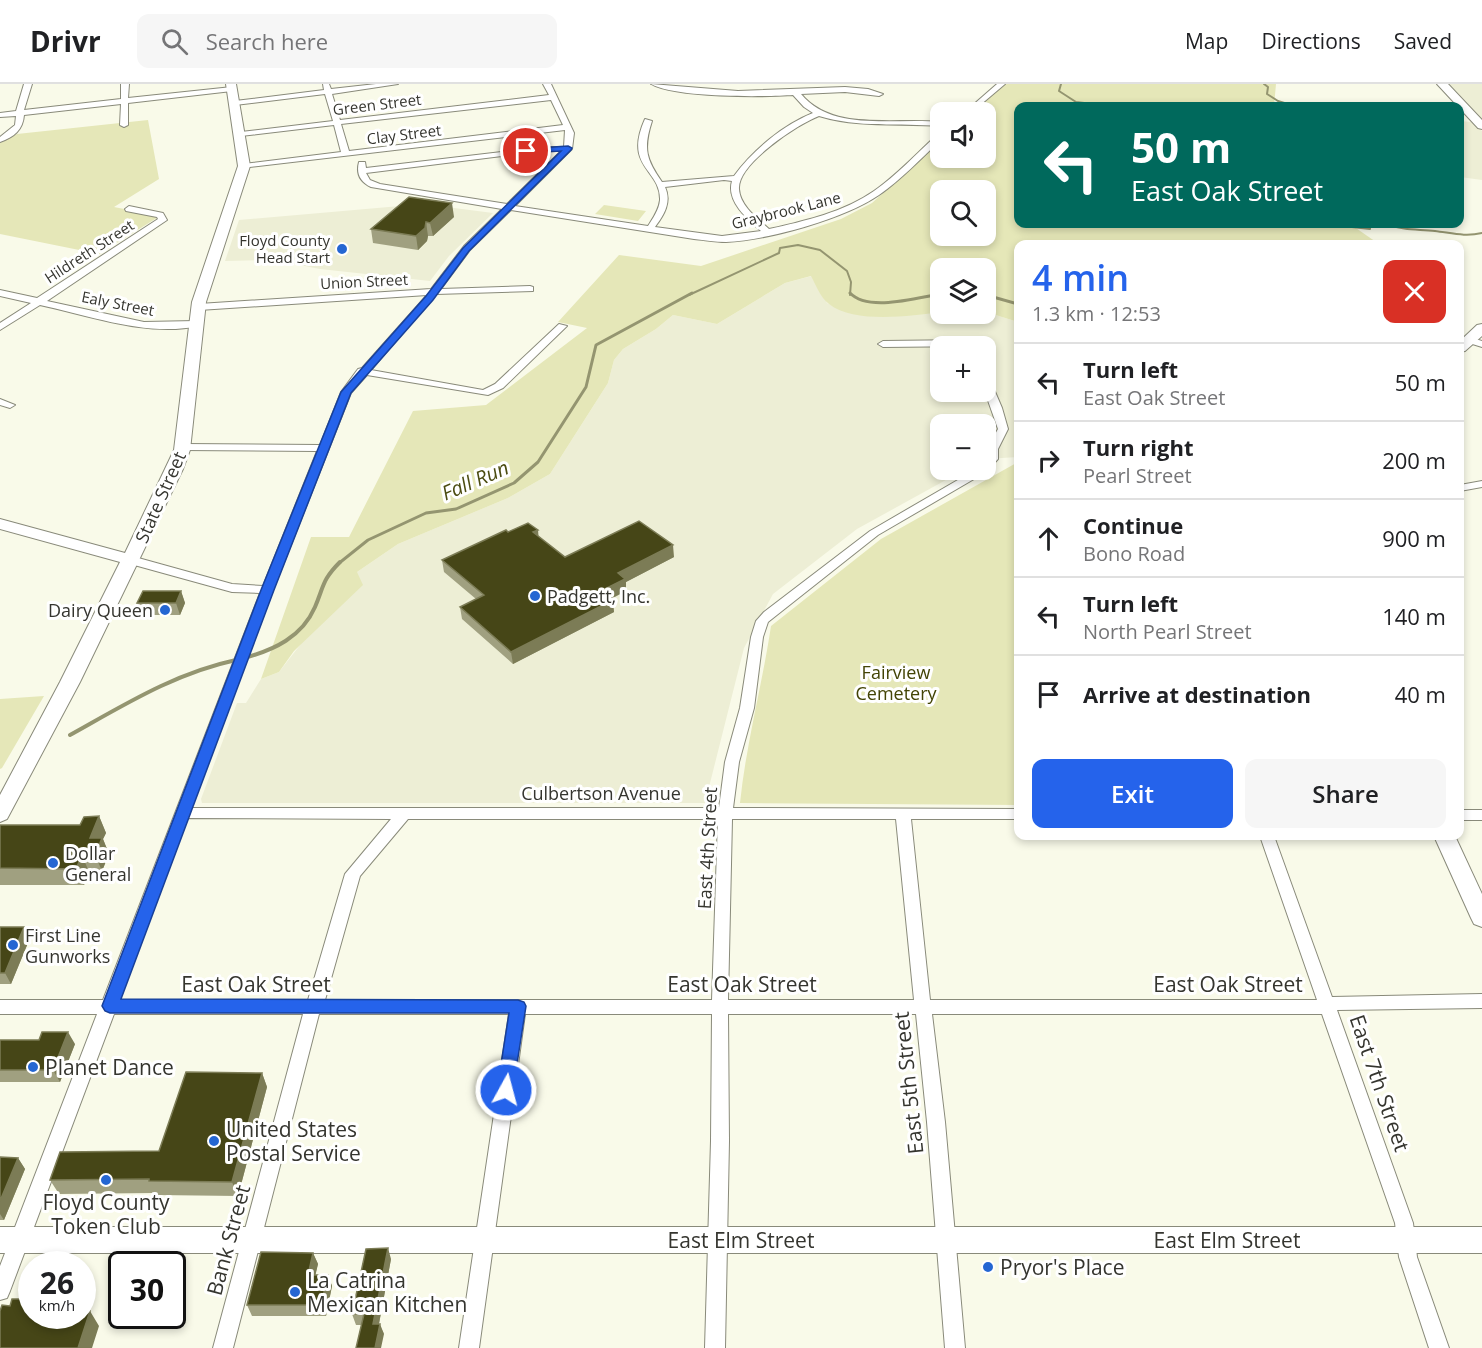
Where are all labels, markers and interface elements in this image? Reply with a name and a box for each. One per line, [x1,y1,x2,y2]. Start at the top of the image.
search box [137,14,557,68]
text: Drivr [30,22,101,60]
icon: search [158,25,191,58]
text: Search here [206,26,328,56]
text: Map [1185,27,1228,55]
text: Directions [1261,27,1361,55]
text: Saved [1394,27,1452,55]
street label: Green Street [332,89,422,119]
map controls [930,102,996,480]
button: sound [930,102,996,168]
text: 50 m [1131,118,1231,175]
street label: Clay Street [366,120,442,148]
pin [500,125,551,176]
icon: left [1032,126,1110,204]
icon: arrive [509,134,542,167]
text: East Oak Street [1131,172,1323,209]
button: search [930,180,996,246]
street label: Graybrook Lane [729,187,843,233]
street label: Hildreth Street [40,215,138,287]
place label: Floyd County Head Start [239,230,330,267]
marker: Floyd County Head Start [335,242,349,256]
text: 4 min [1032,253,1129,302]
button: layers [930,258,996,324]
button: close [1383,260,1446,323]
street label: Union Street [320,269,408,293]
street label: Ealy Street [80,286,156,320]
text: 1.3 km · 12:53 [1032,300,1161,327]
button: + [930,336,996,402]
text: Turn left [1083,354,1178,384]
icon: left [1032,366,1065,399]
text: 50 m [1395,367,1446,397]
text: East Oak Street [1083,384,1225,411]
button: − [930,414,996,480]
text: Turn right [1083,432,1194,462]
icon: right [1032,444,1065,477]
text: 200 m [1382,445,1446,475]
street label: State Street [129,447,191,547]
water label: Fall Run [437,454,513,506]
text: Pearl Street [1083,462,1192,489]
text: Continue [1083,510,1183,540]
icon: ahead [1032,522,1065,555]
text: 900 m [1382,523,1446,553]
text: Bono Road [1083,540,1185,567]
place label: Padgett, Inc. [547,584,650,608]
text: Turn left [1083,588,1178,618]
marker: Padgett, Inc. [528,589,542,603]
place label: Dairy Queen [48,598,153,622]
icon: left [1032,600,1065,633]
text: 140 m [1382,601,1446,631]
marker: Dairy Queen [158,603,172,617]
text: North Pearl Street [1083,618,1252,645]
park label: Fairview Cemetery [855,660,938,705]
icon: arrive [1032,678,1065,711]
text: Arrive at destination [1083,679,1311,709]
text: 40 m [1395,679,1446,709]
button: Exit [1032,759,1233,828]
button: Share [1245,759,1446,828]
street label: Culbertson Avenue [521,781,681,805]
street label: East 4th Street [692,786,722,910]
place label: Dollar General [65,841,131,886]
marker: Dollar General [46,856,60,870]
place label: First Line Gunworks [25,923,110,968]
marker: First Line Gunworks [6,938,20,952]
street label: East Oak Street [181,970,331,998]
street label: East Oak Street [667,970,817,998]
street label: East Oak Street [1153,970,1303,998]
street label: East 5th Street [887,1011,929,1155]
street label: East 7th Street [1344,1011,1416,1155]
place label: Planet Dance [45,1053,174,1081]
position arrow [474,1058,538,1122]
marker: Planet Dance [26,1060,40,1074]
place label: United States Postal Service [226,1115,361,1167]
marker: United States Postal Service [207,1134,221,1148]
marker: Floyd County Token Club [99,1173,113,1187]
street label: Bank Street [200,1182,256,1298]
place label: Floyd County Token Club [42,1188,170,1240]
street label: East Elm Street [668,1226,814,1254]
street label: East Elm Street [1154,1226,1300,1254]
speed limit sign: 30 [108,1251,186,1329]
place label: Pryor's Place [1000,1253,1124,1281]
marker: Pryor's Place [981,1260,995,1274]
text: 26 [40,1262,74,1303]
place label: La Catrina Mexican Kitchen [307,1266,467,1318]
marker: La Catrina Mexican Kitchen [288,1285,302,1299]
text: km/h [39,1295,75,1315]

